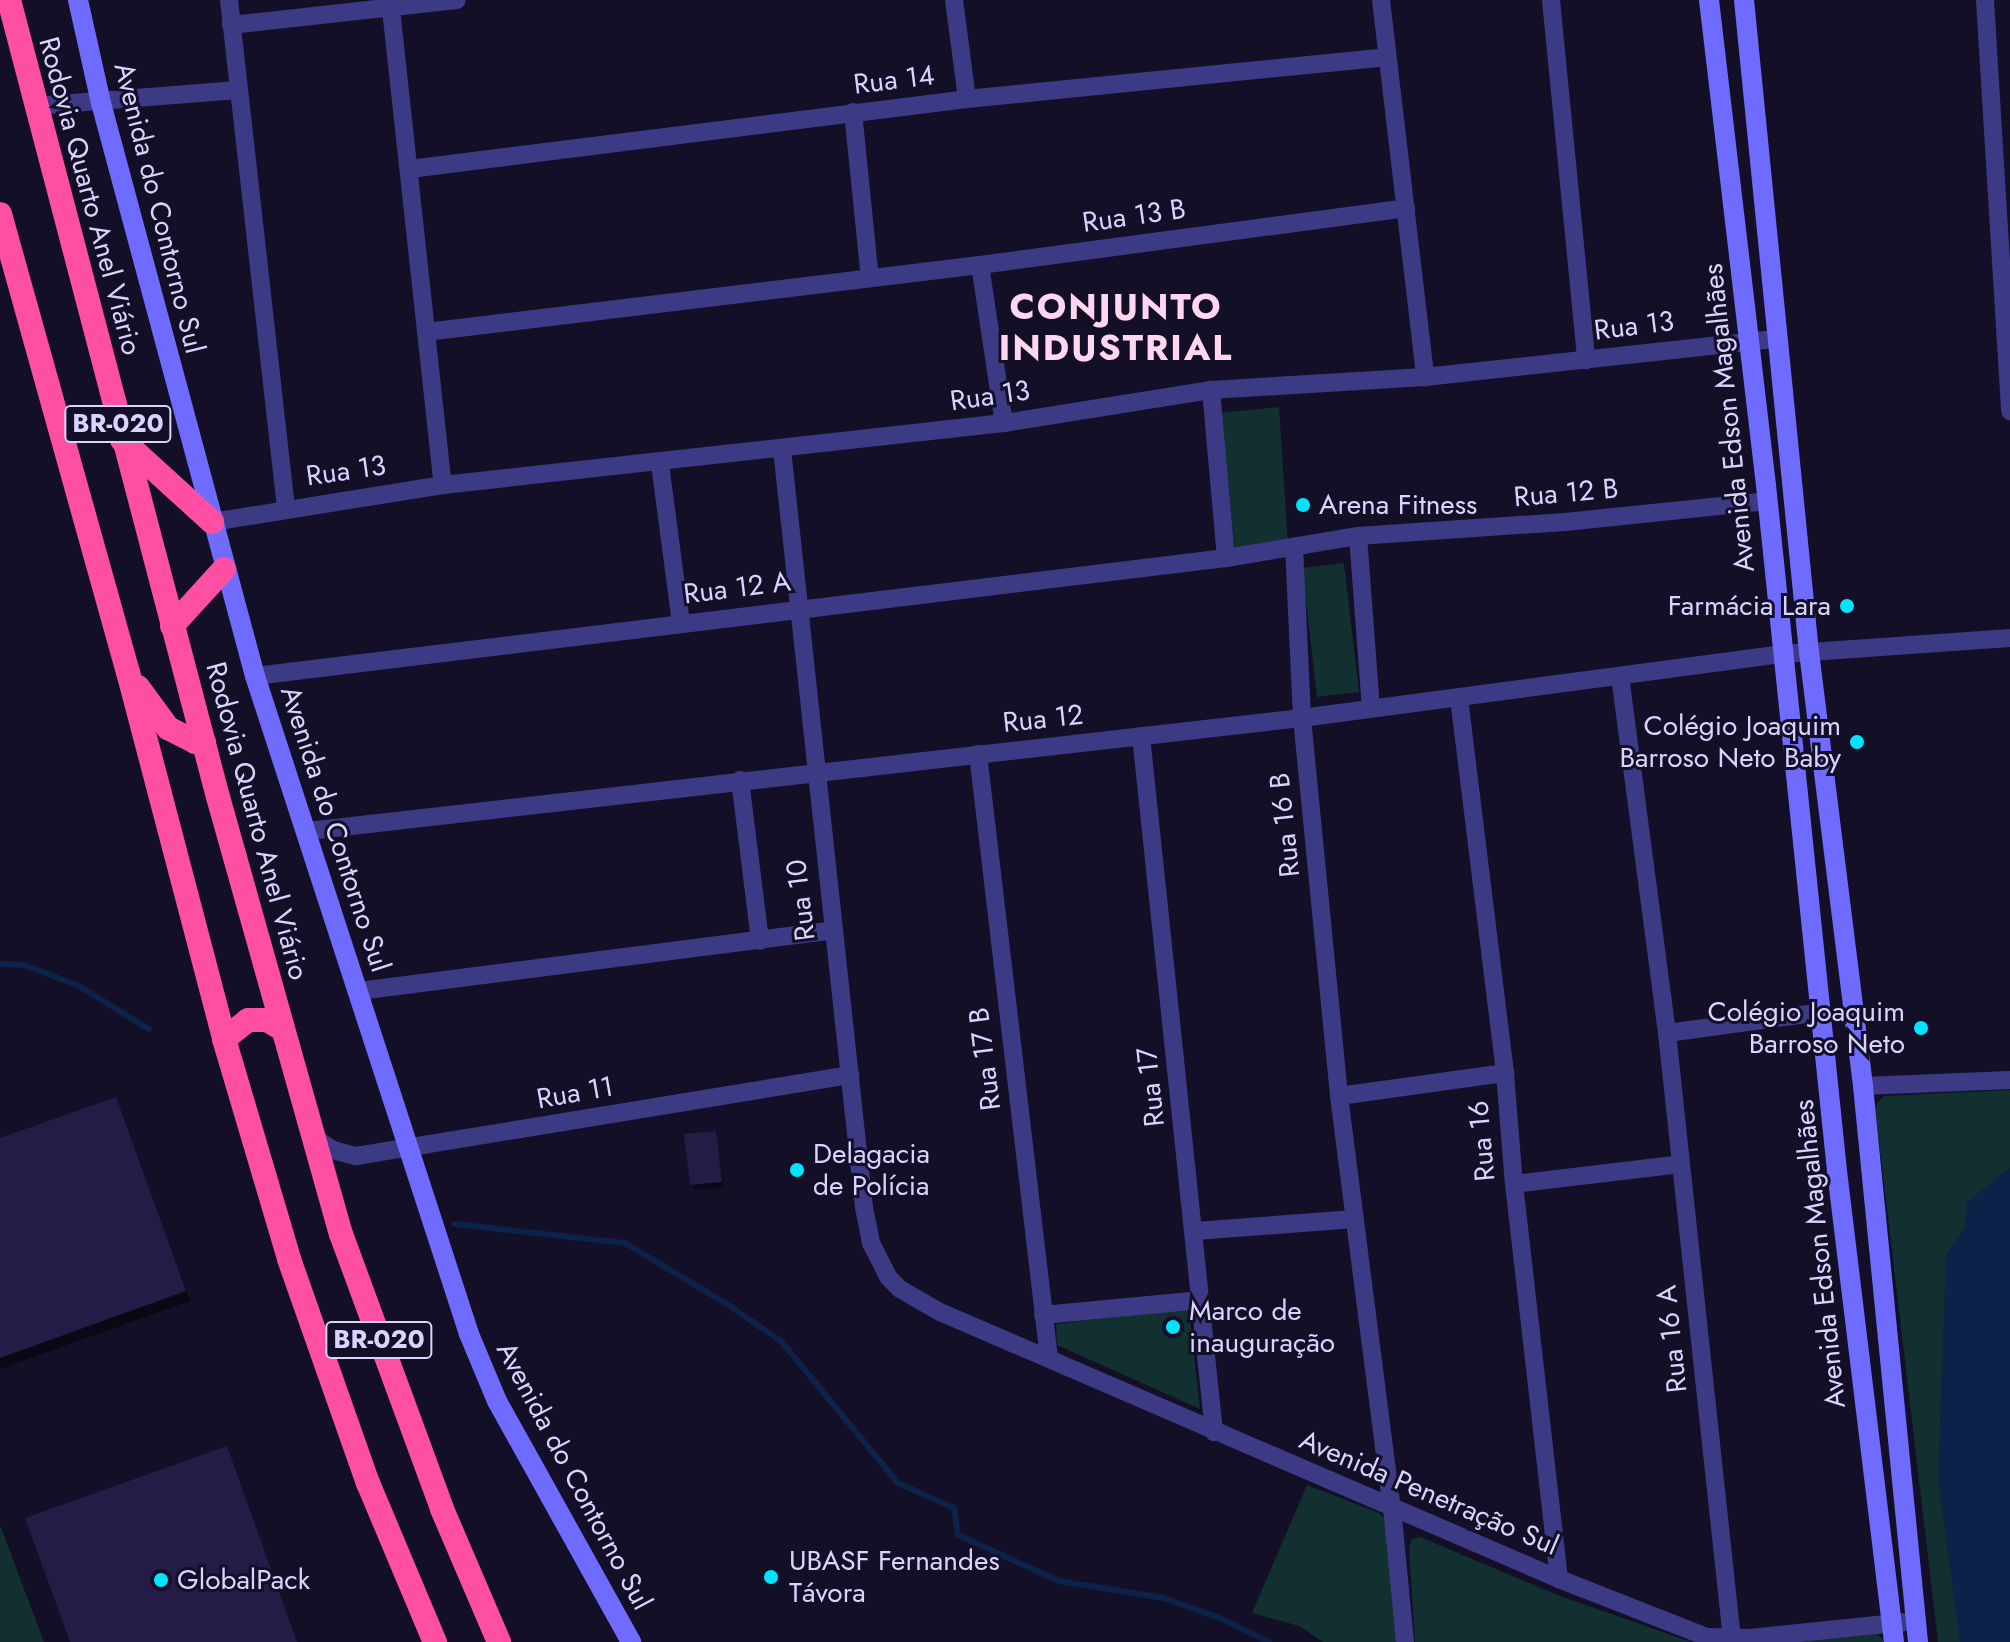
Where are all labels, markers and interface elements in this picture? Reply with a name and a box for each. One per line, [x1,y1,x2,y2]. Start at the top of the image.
street label: Rodovia Quarto Anel Viário [31,33,149,359]
street label: Rua 14 [852,58,936,102]
street label: Avenida do Contorno Sul [107,59,211,357]
street label: Rua 13 B [1080,192,1188,240]
street label: Avenida Edson Magalhães [1696,262,1762,574]
district label: CONJUNTO INDUSTRIAL [999,284,1233,369]
street label: Rua 13 [1592,304,1676,348]
street label: Rua 13 [948,374,1032,418]
road number: BR-020 [64,402,172,446]
street label: Rua 13 [304,449,388,493]
street label: Rua 12 B [1512,472,1620,514]
place label: Arena Fitness [1319,488,1477,522]
marker: Arena Fitness [1294,496,1312,514]
street label: Rua 12 A [682,565,792,611]
place label: Farmácia Lara [1668,589,1831,623]
marker: Farmácia Lara [1838,597,1856,615]
street label: Rodovia Quarto Anel Viário [198,658,316,984]
street label: Avenida do Contorno Sul [273,682,397,976]
street label: Rua 12 [1001,698,1085,740]
place label: Colégio Joaquim Barroso Neto Baby [1619,709,1841,775]
marker: Colégio Joaquim Barroso Neto Baby [1848,733,1866,751]
street label: Rua 16 B [1263,771,1307,879]
street label: Rua 10 [779,857,823,943]
place label: Colégio Joaquim Barroso Neto [1707,995,1905,1061]
street label: Rua 17 B [962,1006,1008,1112]
marker: Colégio Joaquim Barroso Neto [1912,1019,1930,1037]
street label: Rua 17 [1130,1046,1172,1128]
street label: Rua 11 [534,1070,616,1116]
street label: Avenida Edson Magalhães [1787,1098,1853,1410]
street label: Rua 16 [1462,1099,1502,1183]
place label: Delagacia de Polícia [813,1137,930,1203]
marker: Delagacia de Polícia [788,1161,806,1179]
street label: Rua 16 A [1650,1284,1694,1394]
place label: Marco de inauguração [1189,1294,1335,1360]
road number: BR-020 [325,1318,433,1362]
marker: Marco de inauguração [1164,1318,1182,1336]
street label: Avenida do Contorno Sul [489,1336,659,1616]
street label: Avenida Penetração Sul [1294,1423,1564,1563]
place label: UBASF Fernandes Távora [789,1544,1000,1610]
place label: GlobalPack [177,1563,310,1597]
marker: UBASF Fernandes Távora [760,1566,782,1588]
marker: GlobalPack [152,1571,170,1589]

